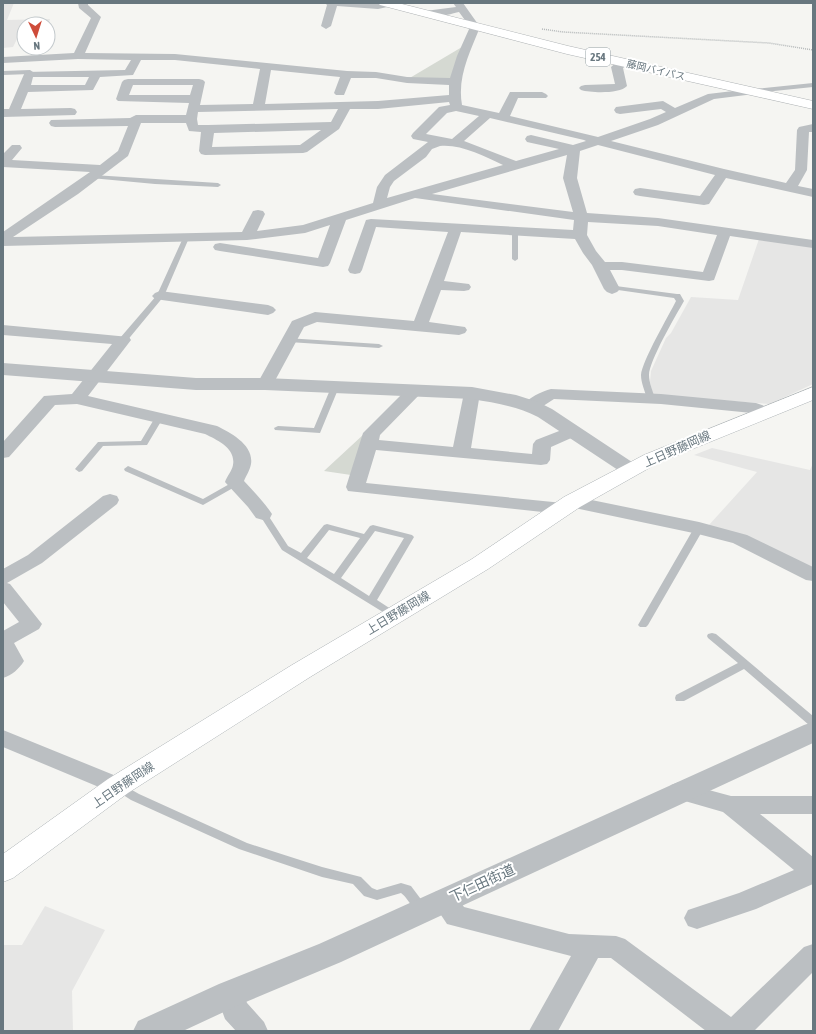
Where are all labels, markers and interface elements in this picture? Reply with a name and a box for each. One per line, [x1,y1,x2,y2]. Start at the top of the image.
north arrow [16,16,56,56]
text: N [33,40,40,52]
road number: 254 [586,48,610,66]
street label: 藤岡バイパス [626,58,686,82]
street label: 上日野藤岡線 [641,428,713,470]
street label: 上日野藤岡線 [364,588,432,638]
street label: 上日野藤岡線 [89,759,157,811]
street label: 下仁田街道 [447,861,517,905]

